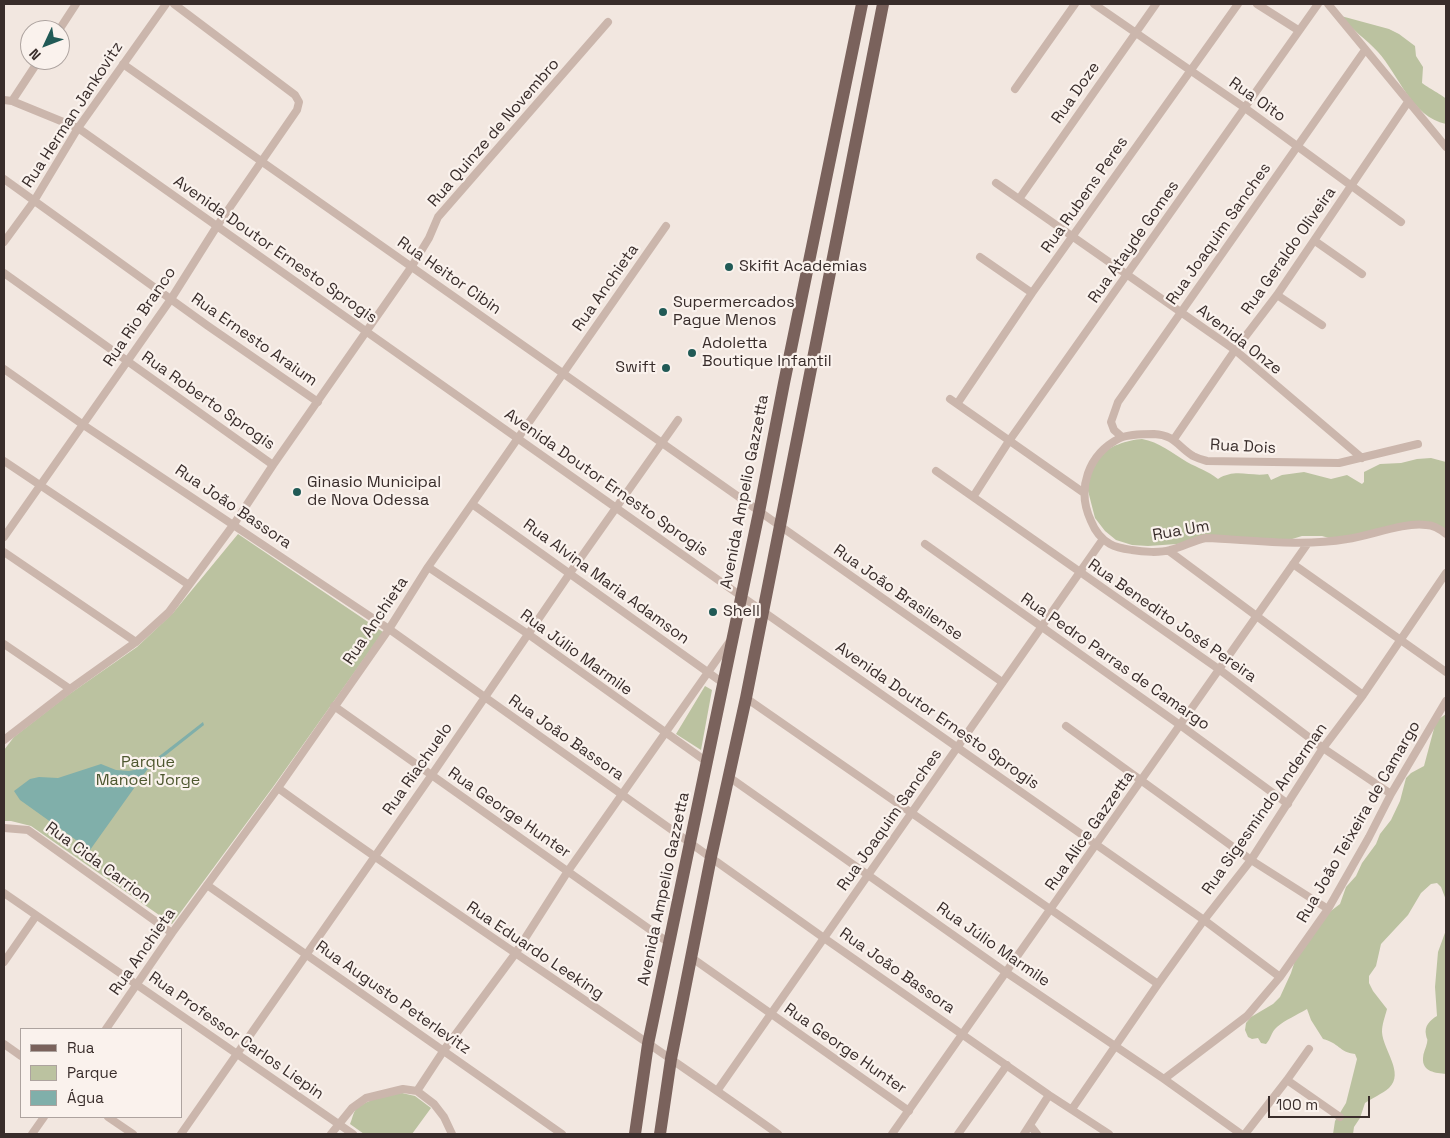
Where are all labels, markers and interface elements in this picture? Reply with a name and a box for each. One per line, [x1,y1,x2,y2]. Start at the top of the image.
north arrow [20,20,70,70]
street label: Rua Herman Jankovitz [19,38,127,192]
text: N [25,45,45,64]
street label: Rua Quinze de Novembro [424,55,564,211]
street label: Rua Doze [1048,58,1104,128]
street label: Rua Oito [1225,74,1289,126]
street label: Rua Rubens Peres [1038,133,1132,257]
street label: Rua Joaquim Sanches [1163,159,1275,309]
street label: Avenida Doutor Ernesto Sprogis [169,172,381,328]
street label: Rua Atayde Gomes [1085,177,1183,307]
street label: Rua Geraldo Oliveira [1238,183,1340,319]
street label: Rua Heitor Cibin [393,233,505,319]
street label: Rua Anchieta [569,241,643,335]
place label: Skifit Academias [739,257,867,277]
marker: Skifit Academias [723,261,735,273]
street label: Rua Rio Branco [100,264,180,370]
street label: Rua Ernesto Araium [187,289,321,391]
place label: Supermercados Pague Menos [673,293,795,331]
street label: Avenida Onze [1193,301,1285,379]
marker: Supermercados Pague Menos [657,306,669,318]
place label: Adoletta Boutique Infantil [702,334,832,372]
marker: Adoletta Boutique Infantil [686,347,698,359]
street label: Rua Roberto Sprogis [138,348,278,454]
place label: Swift [615,358,656,378]
marker: Swift [660,362,672,374]
street label: Avenida Ampelio Gazzetta [717,393,773,591]
street label: Avenida Doutor Ernesto Sprogis [500,405,712,561]
street label: Rua Dois [1210,436,1276,458]
street label: Rua João Bassora [171,461,295,553]
place label: Ginasio Municipal de Nova Odessa [307,473,441,511]
marker: Ginasio Municipal de Nova Odessa [291,486,303,498]
street label: Rua Alvina Maria Adamson [519,515,693,649]
street label: Rua Um [1151,517,1211,545]
street label: Rua João Brasilense [829,541,967,645]
street label: Rua Benedito José Pereira [1084,555,1260,687]
street label: Rua Anchieta [340,573,412,669]
street label: Rua Pedro Parras de Camargo [1017,589,1213,735]
place label: Shell [723,602,760,622]
street label: Rua Júlio Marmile [516,606,636,700]
marker: Shell [707,606,719,618]
street label: Avenida Doutor Ernesto Sprogis [831,638,1043,794]
street label: Rua João Bassora [505,691,627,785]
street label: Rua João Teixeira de Camargo [1293,718,1425,926]
street label: Rua Riachuelo [379,719,457,819]
street label: Rua Sigesmindo Anderman [1198,719,1332,899]
street label: Rua Joaquim Sanches [834,745,946,895]
park label: Parque Manoel Jorge [96,753,200,791]
street label: Rua George Hunter [444,764,574,862]
street label: Rua Alice Gazzetta [1042,768,1138,894]
street label: Avenida Ampelio Gazzetta [634,790,694,988]
street label: Rua Cida Carrion [41,818,155,908]
street label: Rua Eduardo Leeking [463,898,607,1004]
street label: Rua Júlio Marmile [933,899,1053,991]
street label: Rua Anchieta [106,905,180,999]
street label: Rua João Bassora [836,924,958,1018]
street label: Rua Augusto Peterlevitz [312,937,474,1059]
street label: Rua Professor Carlos Liepin [145,968,327,1104]
street label: Rua George Hunter [780,1000,910,1098]
legend [20,1028,182,1118]
text: Rua [67,1038,94,1057]
text: Parque [67,1063,118,1082]
scale bar [1270,1086,1372,1118]
text: Água [67,1088,104,1107]
text: 100 m [1276,1095,1318,1114]

